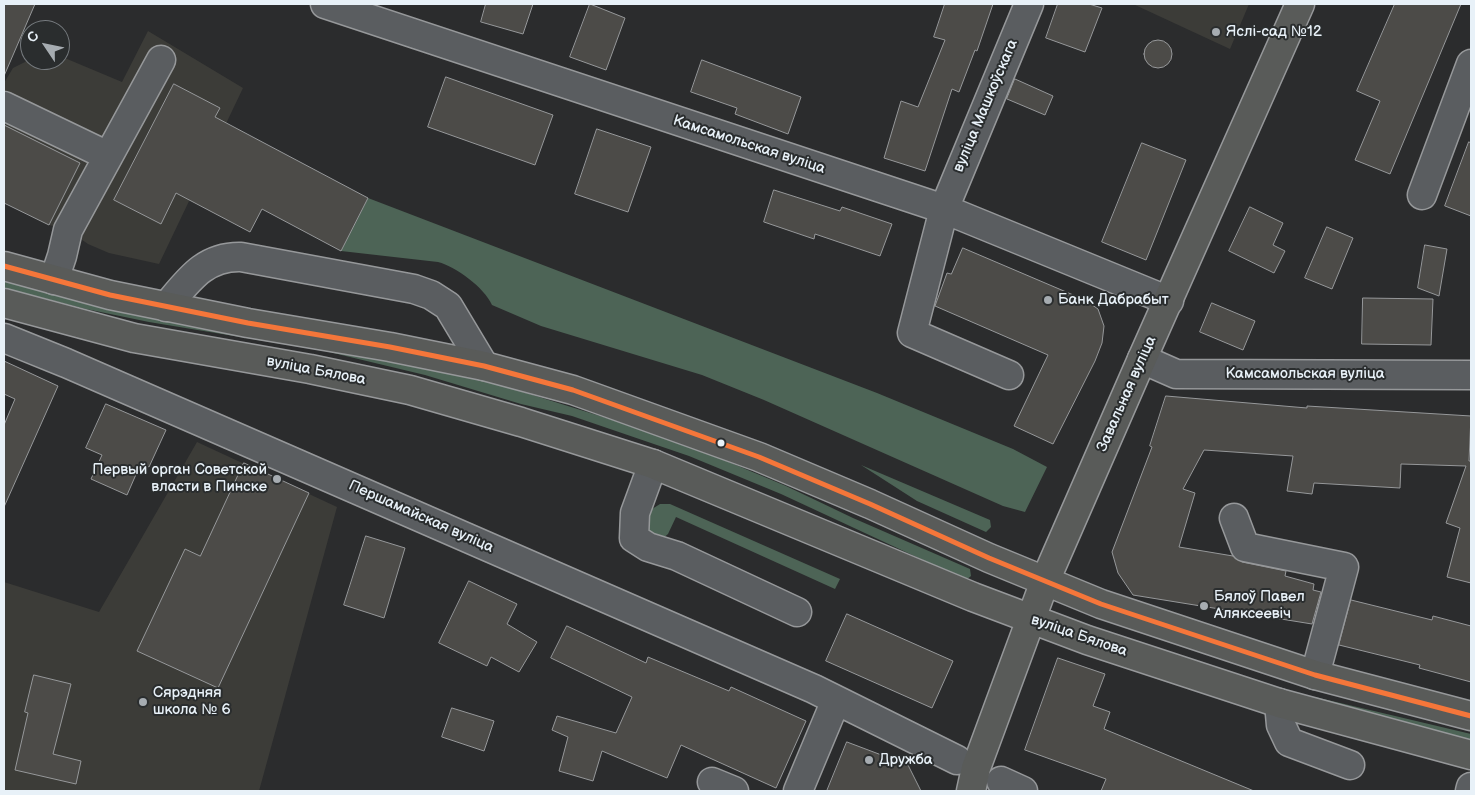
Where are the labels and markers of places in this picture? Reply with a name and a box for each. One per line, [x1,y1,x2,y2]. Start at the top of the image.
place label: Яслі-сад №12 [1226,23,1322,41]
marker: Яслі-сад №12 [1210,26,1222,38]
place label: Банк Дабрабыт [1058,291,1169,309]
marker: Банк Дабрабыт [1042,294,1054,306]
unlabelled marker [716,438,726,448]
place label: Первый орган Советской власти в Пинске [92,461,267,496]
marker: Первый орган Советской власти в Пинске [271,473,283,485]
place label: Бялоў Павел Аляксеевіч [1214,588,1305,623]
marker: Бялоў Павел Аляксеевіч [1198,600,1210,612]
place label: Сярэдняя школа № 6 [153,684,231,719]
marker: Сярэдняя школа № 6 [137,696,149,708]
place label: Дружба [879,751,933,769]
marker: Дружба [863,754,875,766]

